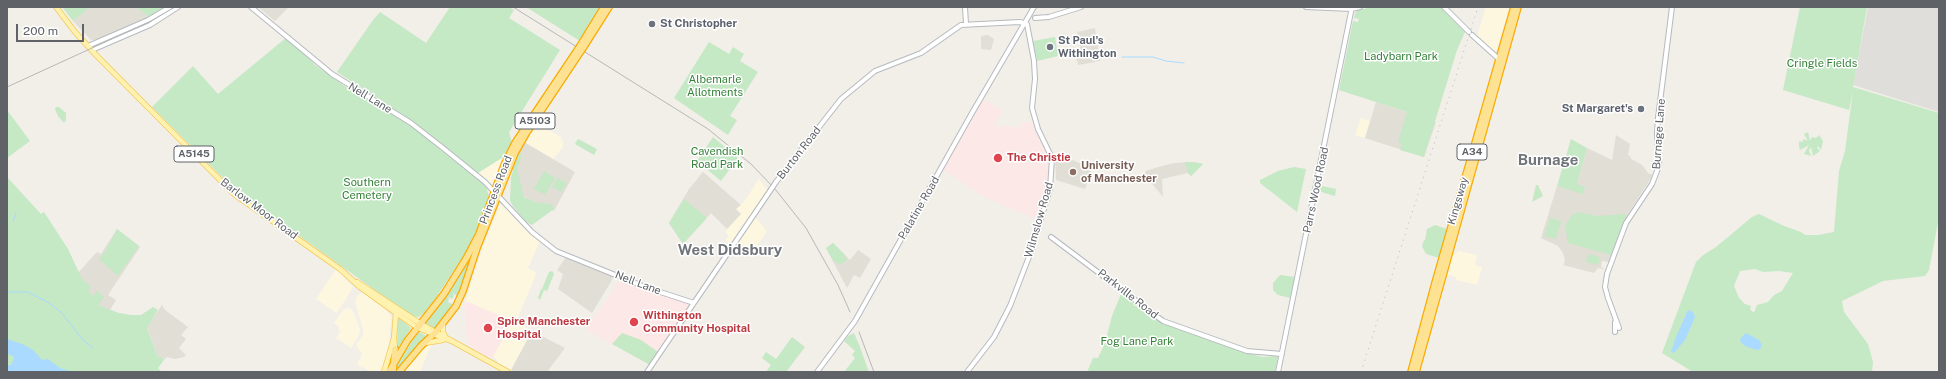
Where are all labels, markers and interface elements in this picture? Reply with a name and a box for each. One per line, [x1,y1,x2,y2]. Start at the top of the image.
scale bar [18,16,86,42]
place label: St Christopher [660,17,737,31]
marker: St Christopher [647,19,657,29]
text: 200 m [23,24,58,38]
place label: St Paul's Withington [1058,34,1117,60]
marker: St Paul's Withington [1045,42,1055,52]
park label: Ladybarn Park [1364,50,1438,64]
park label: Cringle Fields [1787,57,1857,71]
park label: Albemarle Allotments [687,73,743,99]
street label: Nell Lane [346,80,394,116]
street label: Burnage Lane [1650,98,1668,170]
place label: St Margaret's [1562,102,1633,116]
marker: St Margaret's [1636,104,1646,114]
road number: A5103 [515,113,555,129]
street label: Burton Road [774,124,824,182]
road number: A34 [1457,144,1487,160]
park label: Cavendish Road Park [691,145,743,171]
road number: A5145 [174,146,214,162]
street label: Parrs Wood Road [1300,146,1332,234]
place label: The Christie [1007,151,1071,165]
district label: Burnage [1518,151,1578,169]
marker: The Christie [992,152,1004,164]
street label: Princess Road [477,154,515,226]
place label: University of Manchester [1081,159,1157,185]
marker: University of Manchester [1068,167,1078,177]
street label: Palatine Road [896,174,942,242]
street label: Barlow Moor Road [218,176,300,242]
park label: Southern Cemetery [342,176,392,202]
street label: Kingsway [1445,176,1471,226]
street label: Wilmslow Road [1022,181,1056,259]
district label: West Didsbury [678,241,782,259]
street label: Parkville Road [1095,266,1161,322]
street label: Nell Lane [613,268,663,298]
place label: Withington Community Hospital [643,309,751,335]
place label: Spire Manchester Hospital [497,315,590,341]
marker: Withington Community Hospital [628,316,640,328]
marker: Spire Manchester Hospital [482,322,494,334]
park label: Fog Lane Park [1100,335,1174,349]

